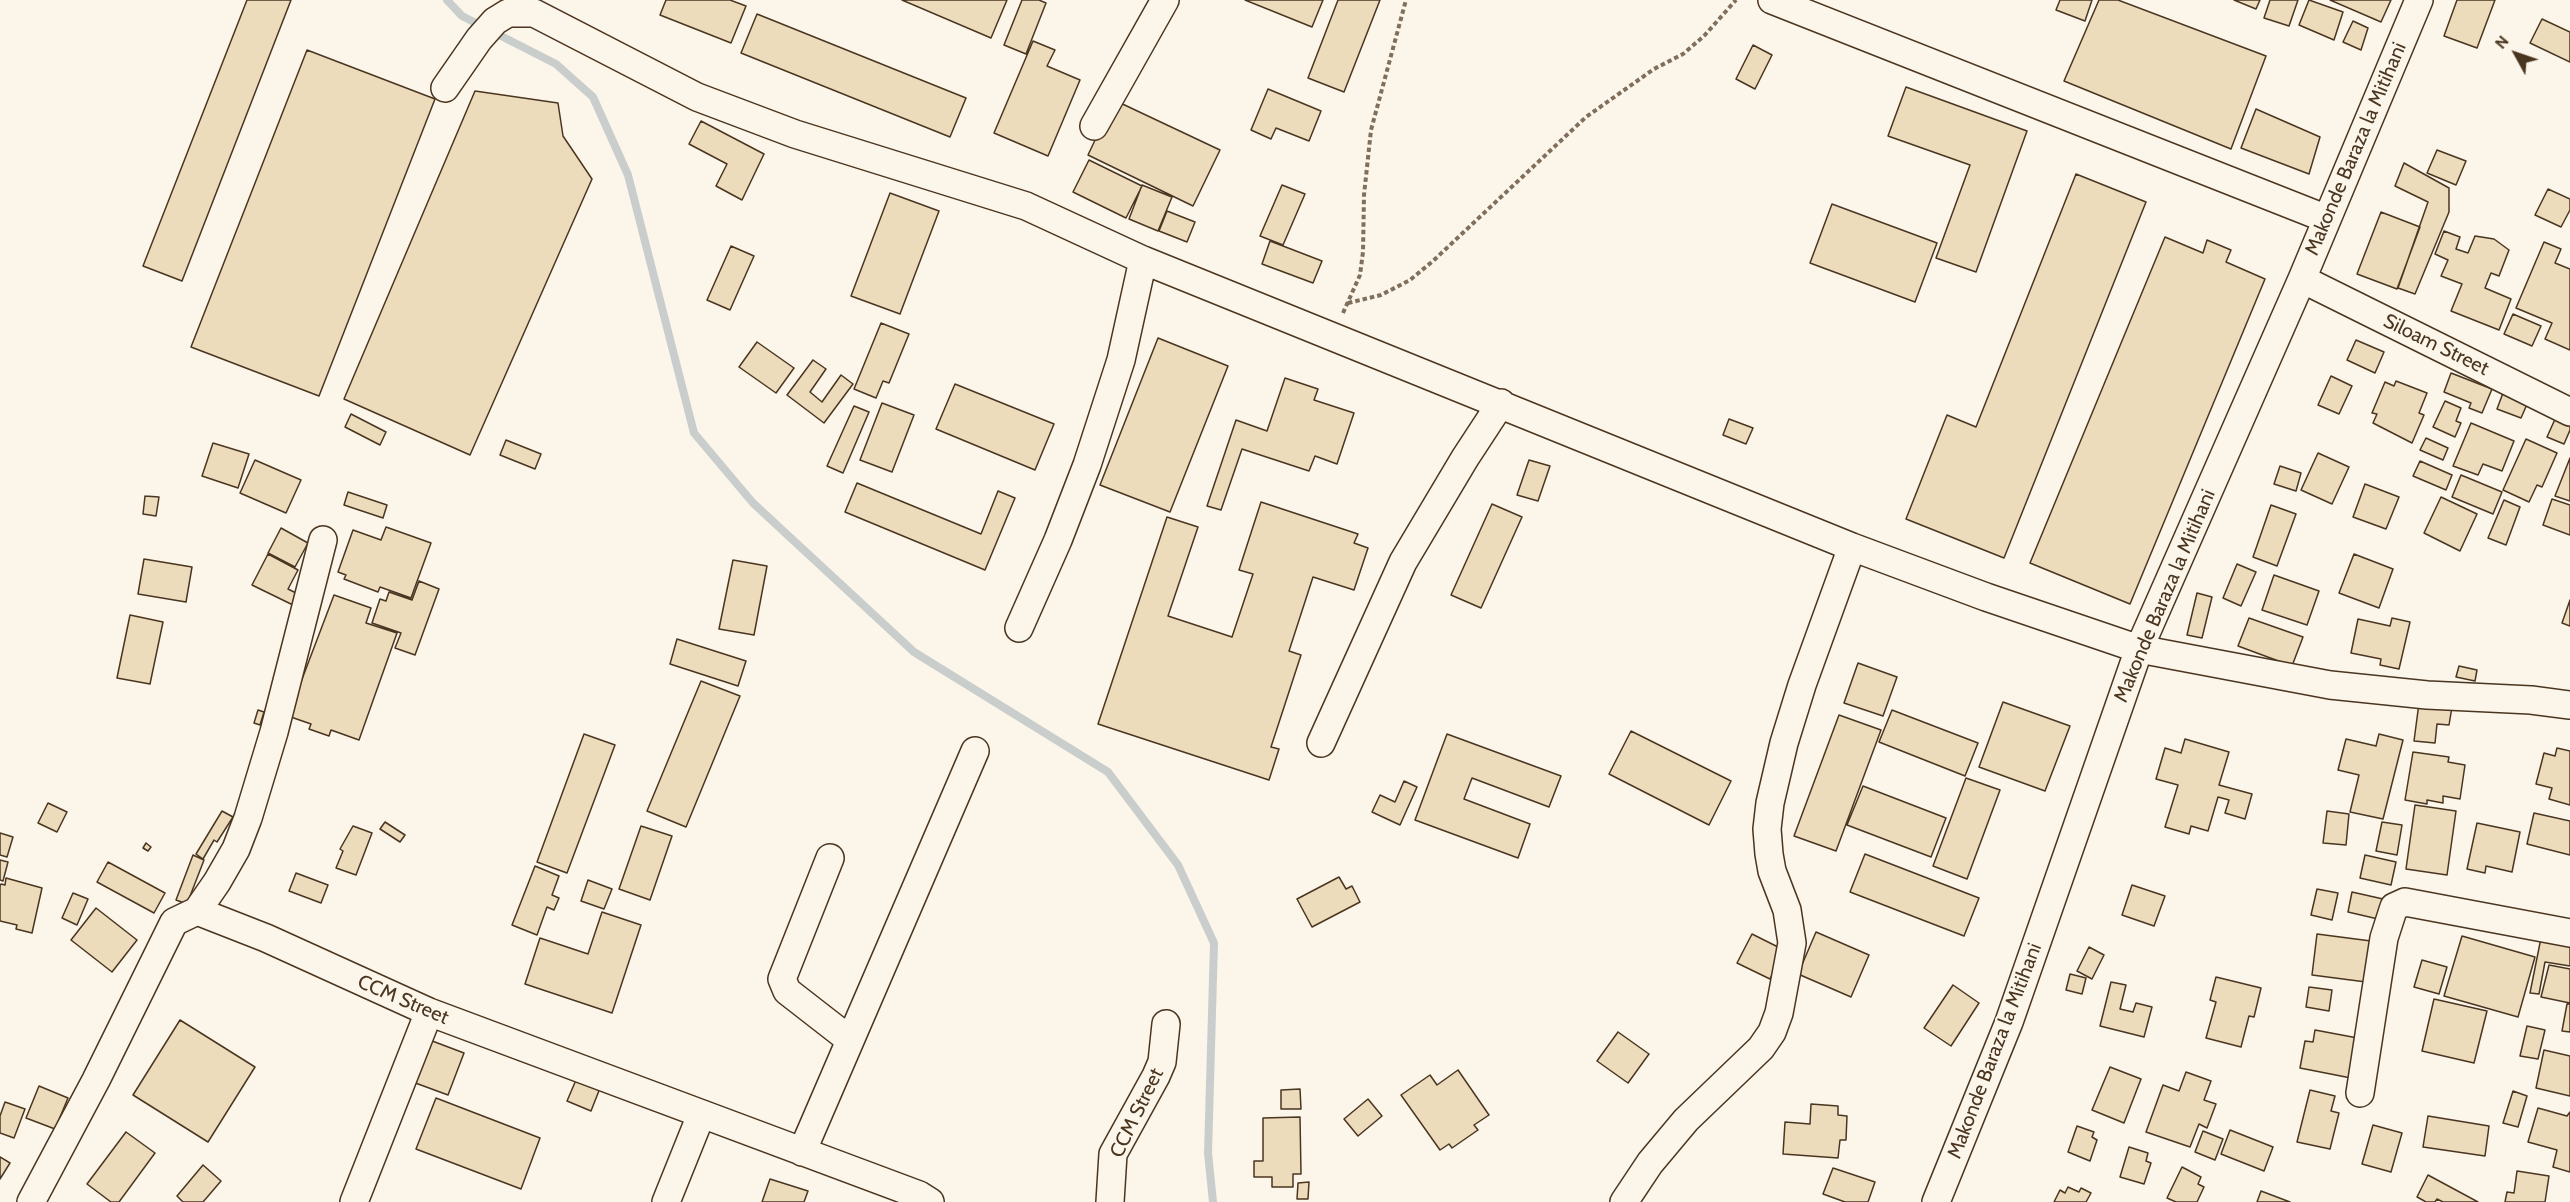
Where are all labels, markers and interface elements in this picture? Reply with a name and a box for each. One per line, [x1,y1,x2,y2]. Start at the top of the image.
north arrow [2486,24,2546,84]
text: N [2491,32,2513,53]
street label: Makonde Baraza la Mitihani [2300,39,2412,259]
street label: Siloam Street [2379,309,2493,381]
street label: Makonde Baraza la Mitihani [2109,486,2221,706]
street label: Makonde Baraza la Mitihani [1943,940,2047,1162]
street label: CCM Street [354,970,452,1030]
street label: CCM Street [1105,1064,1169,1162]

